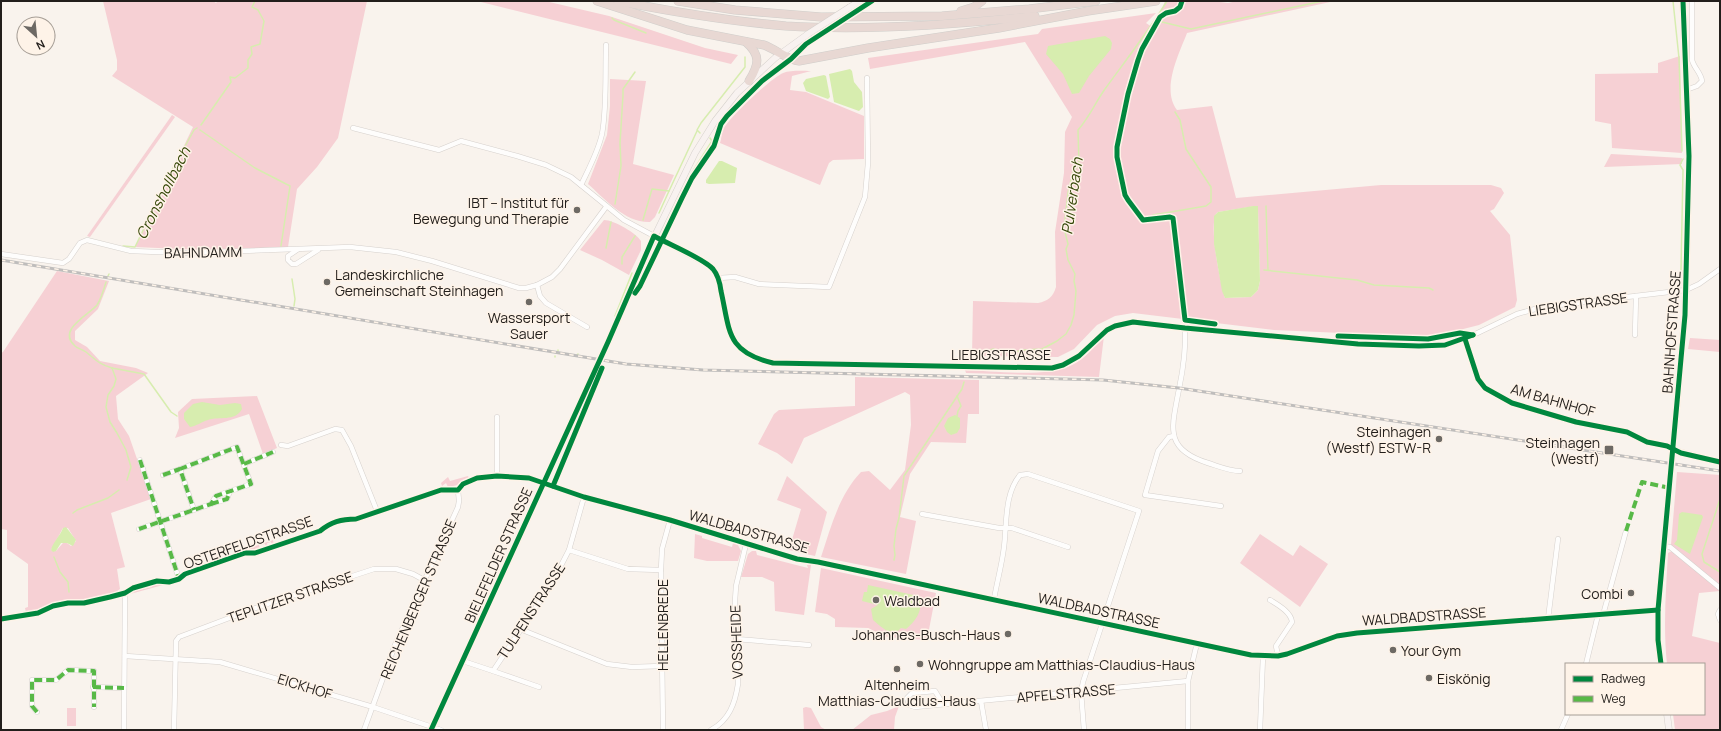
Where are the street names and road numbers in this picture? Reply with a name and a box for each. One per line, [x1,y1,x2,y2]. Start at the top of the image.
street label: BAHNDAMM [164,242,242,262]
street label: BAHNHOFSTRASSE [1657,270,1685,394]
street label: LIEBIGSTRASSE [1527,288,1629,320]
street label: LIEBIGSTRASSE [951,345,1051,364]
street label: AM BAHNHOF [1509,379,1597,421]
street label: BIELEFELDER STRASSE [460,484,536,626]
street label: WALDBADSTRASSE [687,505,811,557]
street label: OSTERFELDSTRASSE [181,511,315,573]
street label: REICHENBERGER STRASSE [376,516,460,682]
street label: TULPENSTRASSE [493,559,569,663]
street label: TEPLITZER STRASSE [225,567,355,627]
street label: HELLENBREDE [653,579,672,671]
street label: WALDBADSTRASSE [1036,588,1162,632]
street label: WALDBADSTRASSE [1361,602,1487,630]
street label: VOSSHEIDE [725,605,747,679]
street label: EICKHOF [275,669,335,703]
street label: APFELSTRASSE [1016,679,1116,707]

